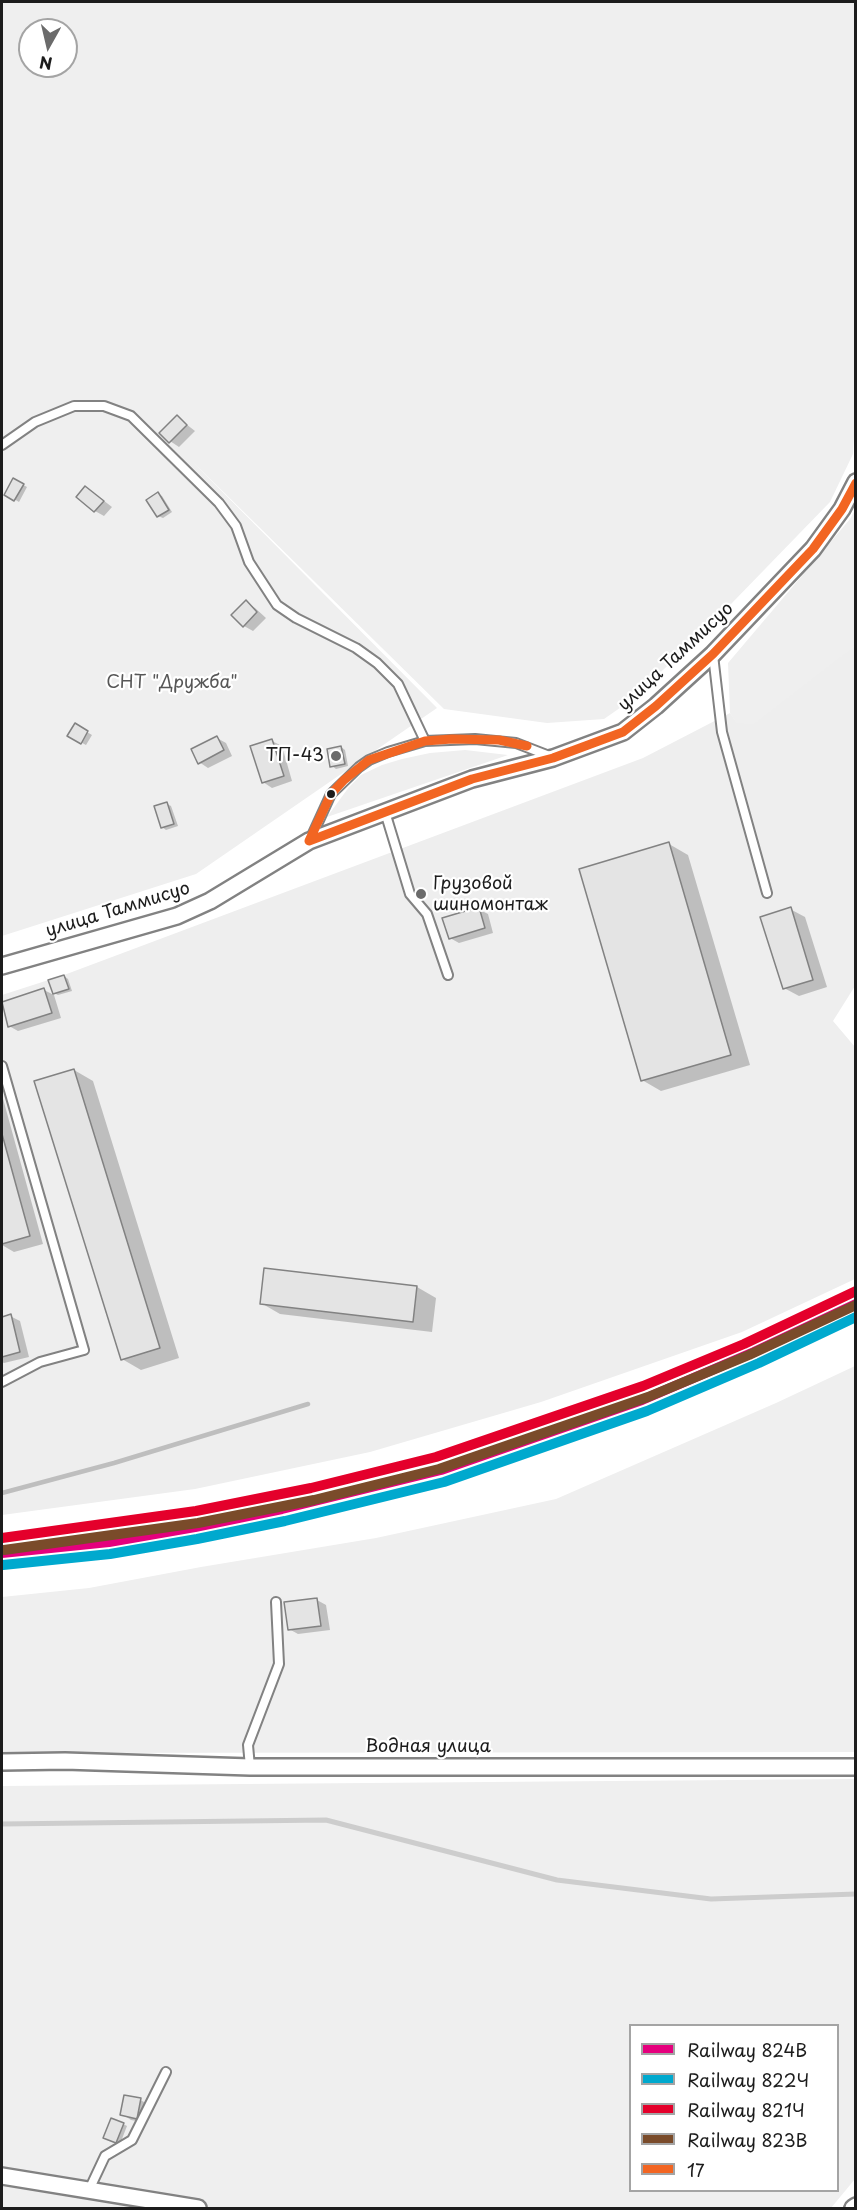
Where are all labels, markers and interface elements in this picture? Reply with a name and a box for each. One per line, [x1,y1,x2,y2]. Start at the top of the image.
north arrow [18,18,78,78]
text: N [38,51,54,77]
street label: улица Таммисуо [614,598,738,716]
park label: СНТ "Дружба" [106,672,238,694]
place label: ТП-43 [265,745,324,767]
marker: ТП-43 [329,749,343,763]
unlabelled marker [325,788,337,800]
place label: Грузовой шиномонтаж [433,873,548,916]
street label: улица Таммисуо [43,878,193,942]
marker: Грузовой шиномонтаж [414,887,428,901]
street label: Водная улица [365,1736,491,1758]
legend [629,2024,839,2192]
text: Railway 824В [687,2036,807,2063]
text: Railway 822Ч [687,2066,809,2093]
text: Railway 821Ч [687,2096,805,2123]
text: Railway 823В [687,2126,807,2153]
text: 17 [687,2156,705,2183]

